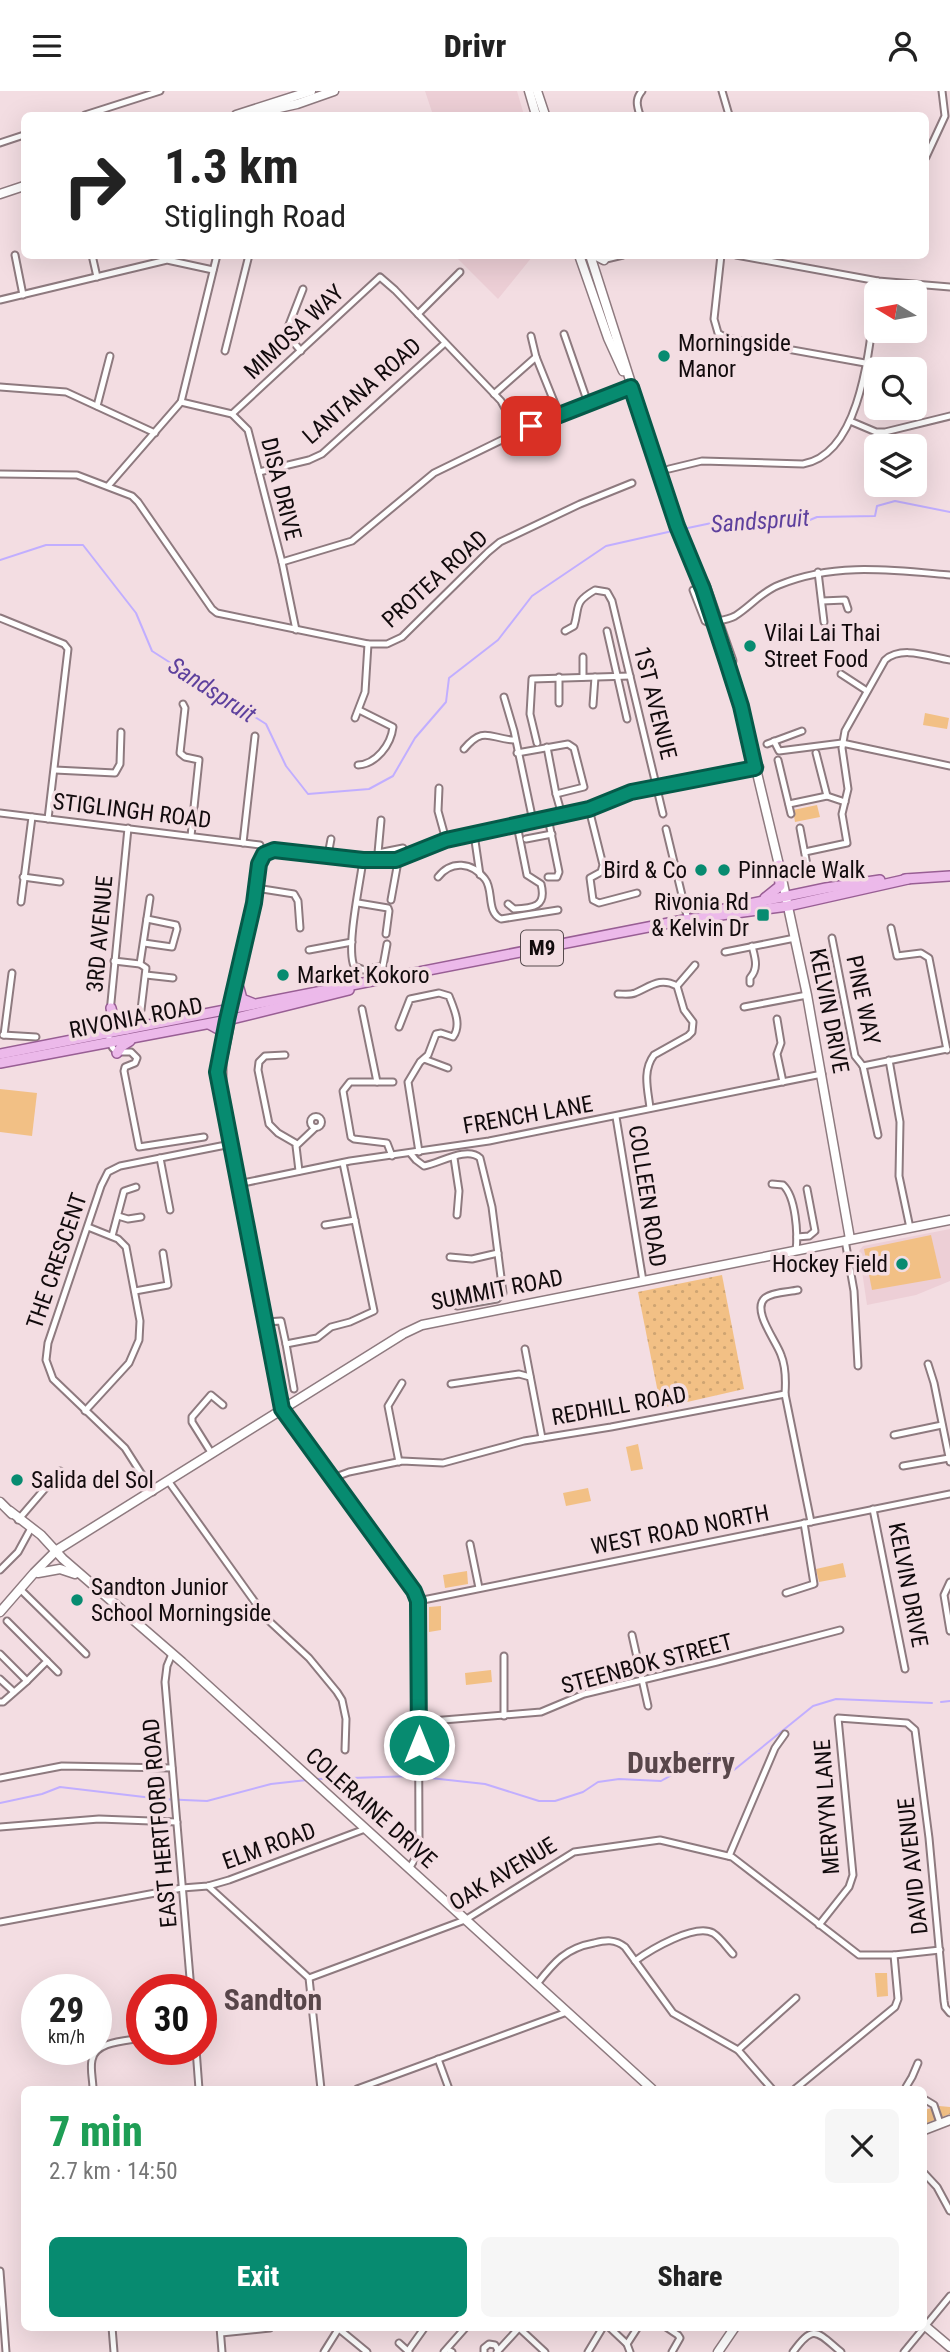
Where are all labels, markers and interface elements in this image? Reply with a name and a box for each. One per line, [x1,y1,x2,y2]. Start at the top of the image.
icon: menu [28,27,66,65]
text: Drivr [444,27,506,65]
icon: person [884,27,922,65]
text: 1.3 km [164,138,299,195]
icon: right [49,140,140,231]
text: Stiglingh Road [164,197,346,235]
street label: MIMOSA WAY [239,279,349,385]
north arrow [864,280,928,343]
map controls [864,280,927,497]
place label: Morningside Manor [678,330,791,383]
street label: LANTANA ROAD [297,332,427,450]
marker: Morningside Manor [656,348,672,364]
button: search [864,357,927,420]
pin [501,396,561,456]
icon: arrive [512,407,550,445]
button: layers [864,434,927,497]
street label: DISA DRIVE [255,435,307,543]
water label: Sandspruit [710,504,810,538]
street label: PROTEA ROAD [377,525,493,633]
place label: Vilai Lai Thai Street Food [764,620,880,673]
marker: Vilai Lai Thai Street Food [742,638,758,654]
street label: 1ST AVENUE [628,644,682,762]
water label: Sandspruit [163,651,261,729]
street label: STIGLINGH ROAD [51,788,213,834]
place label: Bird & Co [603,857,687,884]
place label: Pinnacle Walk [738,857,866,884]
marker: Bird & Co [693,862,709,878]
marker: Pinnacle Walk [716,862,732,878]
street label: 3RD AVENUE [81,874,119,994]
place label: Rivonia Rd & Kelvin Dr [651,889,749,942]
marker: Rivonia Rd & Kelvin Dr [755,907,771,923]
road number: M9 [521,931,563,965]
street label: KELVIN DRIVE [804,946,854,1076]
street label: PINE WAY [840,953,886,1047]
place label: Market Kokoro [297,962,429,989]
marker: Market Kokoro [275,967,291,983]
street label: RIVONIA ROAD [67,992,205,1044]
street label: FRENCH LANE [461,1090,595,1140]
street label: COLLEEN ROAD [622,1123,672,1269]
street label: THE CRESCENT [21,1189,93,1332]
place label: Hockey Field [772,1251,888,1278]
marker: Hockey Field [894,1256,910,1272]
street label: SUMMIT ROAD [429,1264,565,1316]
street label: REDHILL ROAD [550,1381,688,1431]
place label: Salida del Sol [31,1467,154,1494]
marker: Salida del Sol [9,1472,25,1488]
street label: WEST ROAD NORTH [589,1500,771,1560]
street label: KELVIN DRIVE [883,1520,933,1650]
place label: Sandton Junior School Morningside [91,1574,271,1627]
marker: Sandton Junior School Morningside [69,1592,85,1608]
street label: STEENBOK STREET [558,1628,736,1700]
position arrow [382,1708,456,1782]
street label: EAST HERTFORD ROAD [137,1717,183,1929]
street label: MERVYN LANE [809,1739,845,1875]
street label: COLERAINE DRIVE [300,1742,442,1874]
district label: Duxberry [627,1745,736,1780]
street label: DAVID AVENUE [892,1796,934,1936]
street label: ELM ROAD [219,1817,319,1875]
street label: OAK AVENUE [445,1832,561,1916]
speed limit sign: 30 [126,1974,217,2065]
district label: Sandton [224,1982,322,2017]
text: 29 [49,1990,84,2031]
text: km/h [48,2026,85,2047]
text: 7 min [49,2107,143,2156]
button: close [825,2109,899,2183]
text: 2.7 km · 14:50 [49,2158,178,2185]
button: Exit [49,2237,467,2317]
button: Share [481,2237,899,2317]

